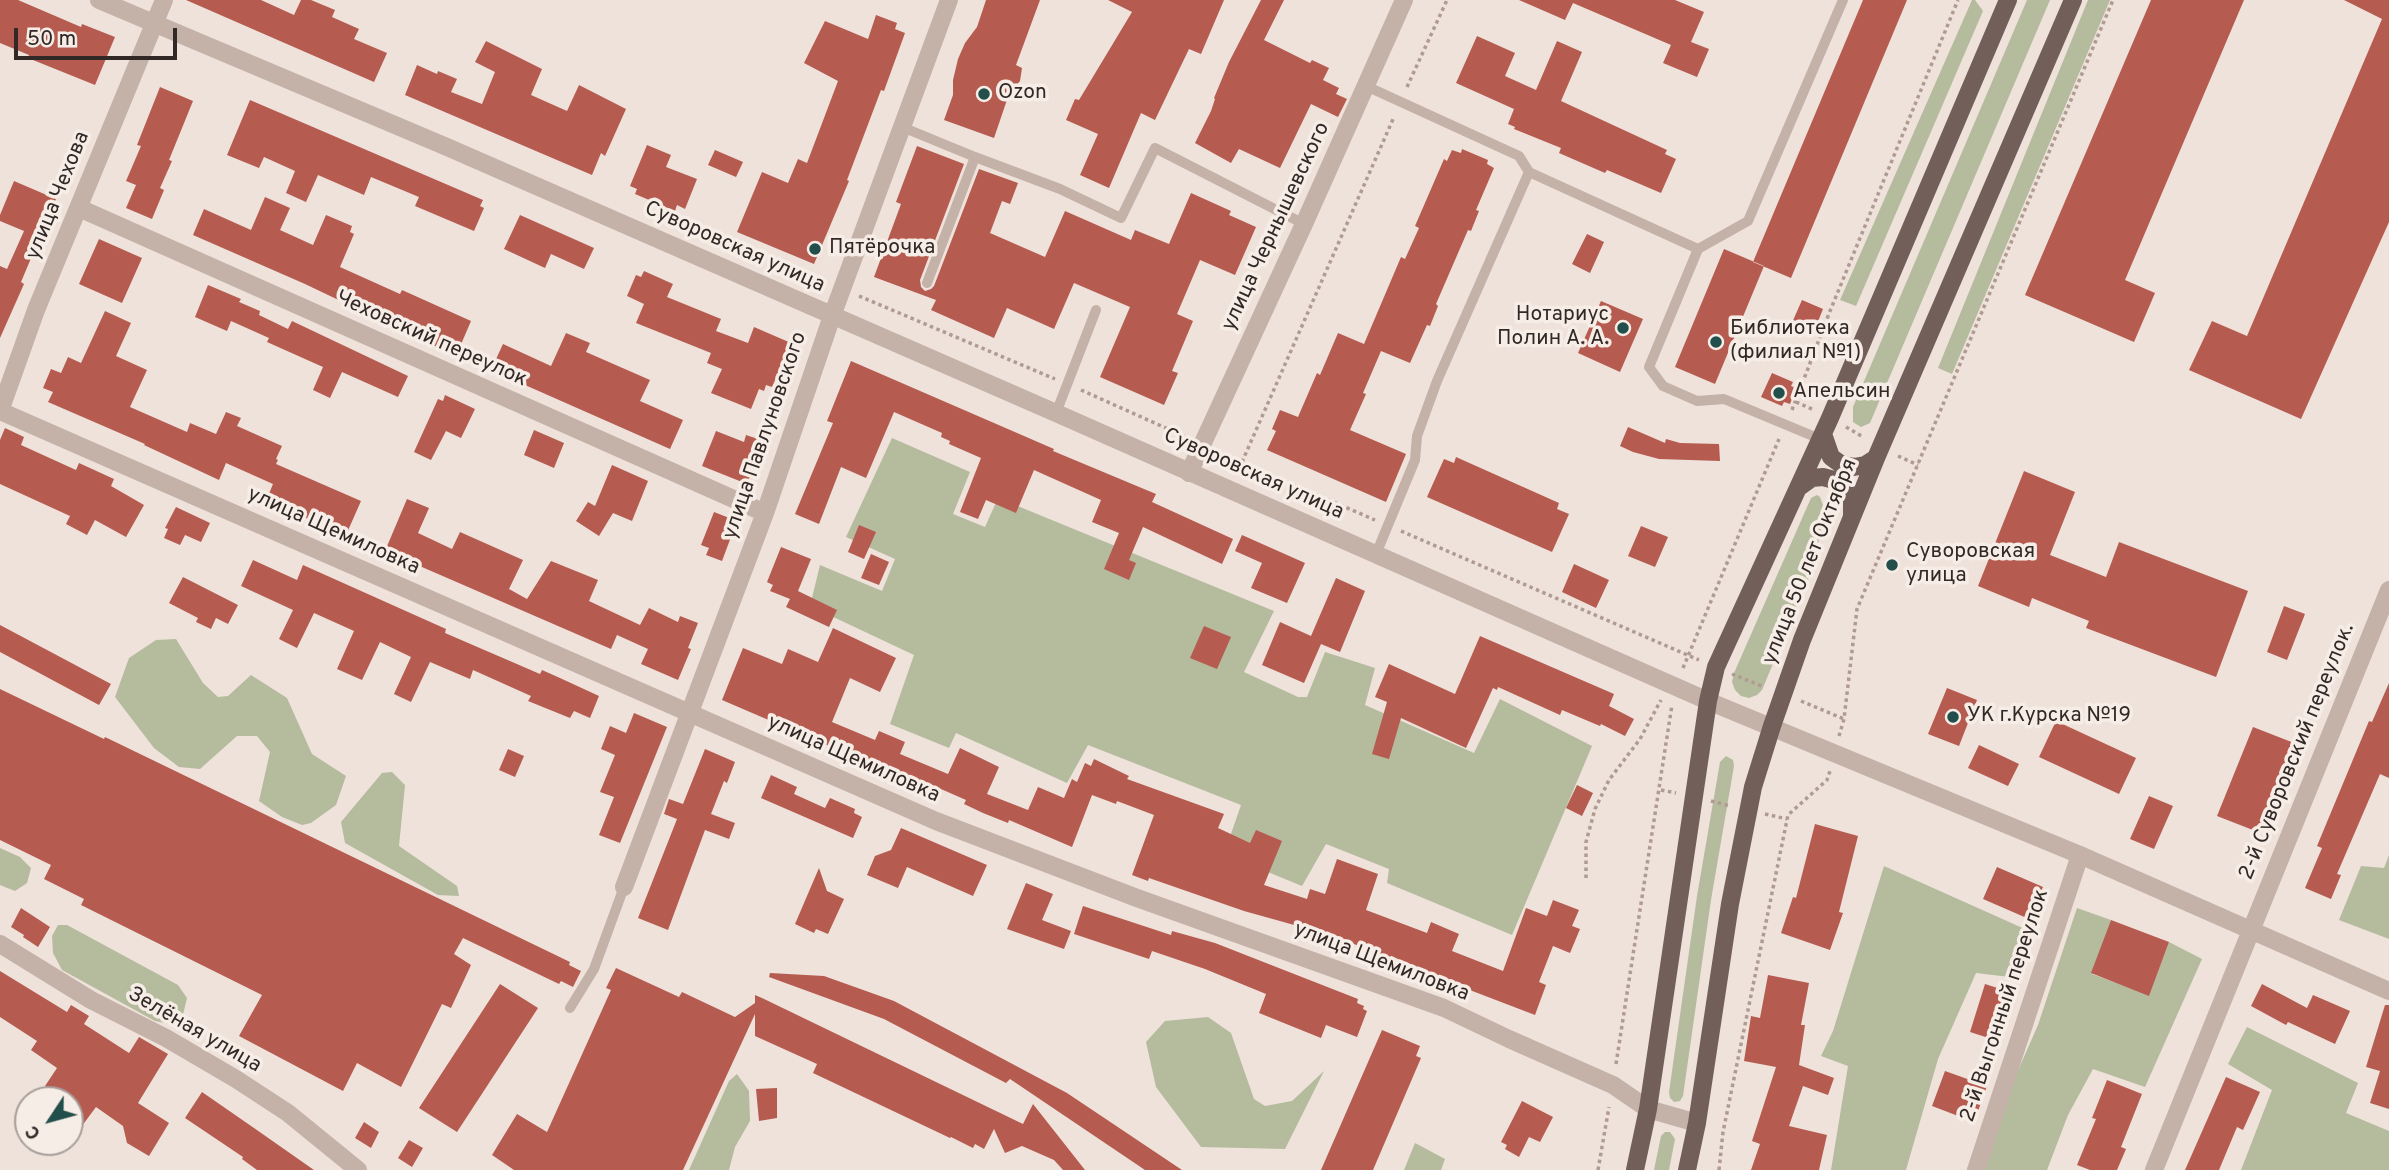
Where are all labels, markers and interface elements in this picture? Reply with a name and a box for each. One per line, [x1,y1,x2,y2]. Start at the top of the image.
scale bar [18,14,180,58]
text: 50 m [27,26,76,53]
place label: Ozon [998,81,1047,107]
marker: Ozon [976,86,992,102]
street label: улица Чернышевского [1218,119,1336,335]
street label: улица Чехова [22,128,96,264]
street label: Суворовская улица [640,197,828,299]
place label: Пятёрочка [829,236,935,262]
marker: Пятёрочка [807,241,823,257]
street label: Чеховский переулок [331,286,531,394]
place label: Нотариус Полин А. А. [1497,303,1609,353]
place label: Библиотека (филиал №1) [1730,317,1861,367]
marker: Нотариус Полин А. А. [1615,320,1631,336]
street label: улица Павлуновского [719,329,813,543]
marker: Библиотека (филиал №1) [1708,334,1724,350]
place label: Апельсин [1793,380,1890,406]
marker: Апельсин [1771,385,1787,401]
street label: Суворовская улица [1159,424,1347,526]
street label: улица 50 лет Октября [1758,455,1864,669]
street label: улица Щемиловка [243,483,423,581]
place label: Суворовская улица [1906,540,2035,590]
marker: Суворовская улица [1884,557,1900,573]
street label: 2-й Суворовский переулок. [2235,620,2361,884]
place label: УК г.Курска №19 [1967,704,2131,730]
marker: УК г.Курска №19 [1945,709,1961,725]
street label: улица Щемиловка [763,711,943,809]
street label: 2-й Выгонный переулок [1956,886,2056,1126]
street label: улица Щемиловка [1290,918,1472,1008]
street label: Зелёная улица [123,983,265,1079]
north arrow [14,1086,84,1156]
text: С [20,1120,47,1144]

